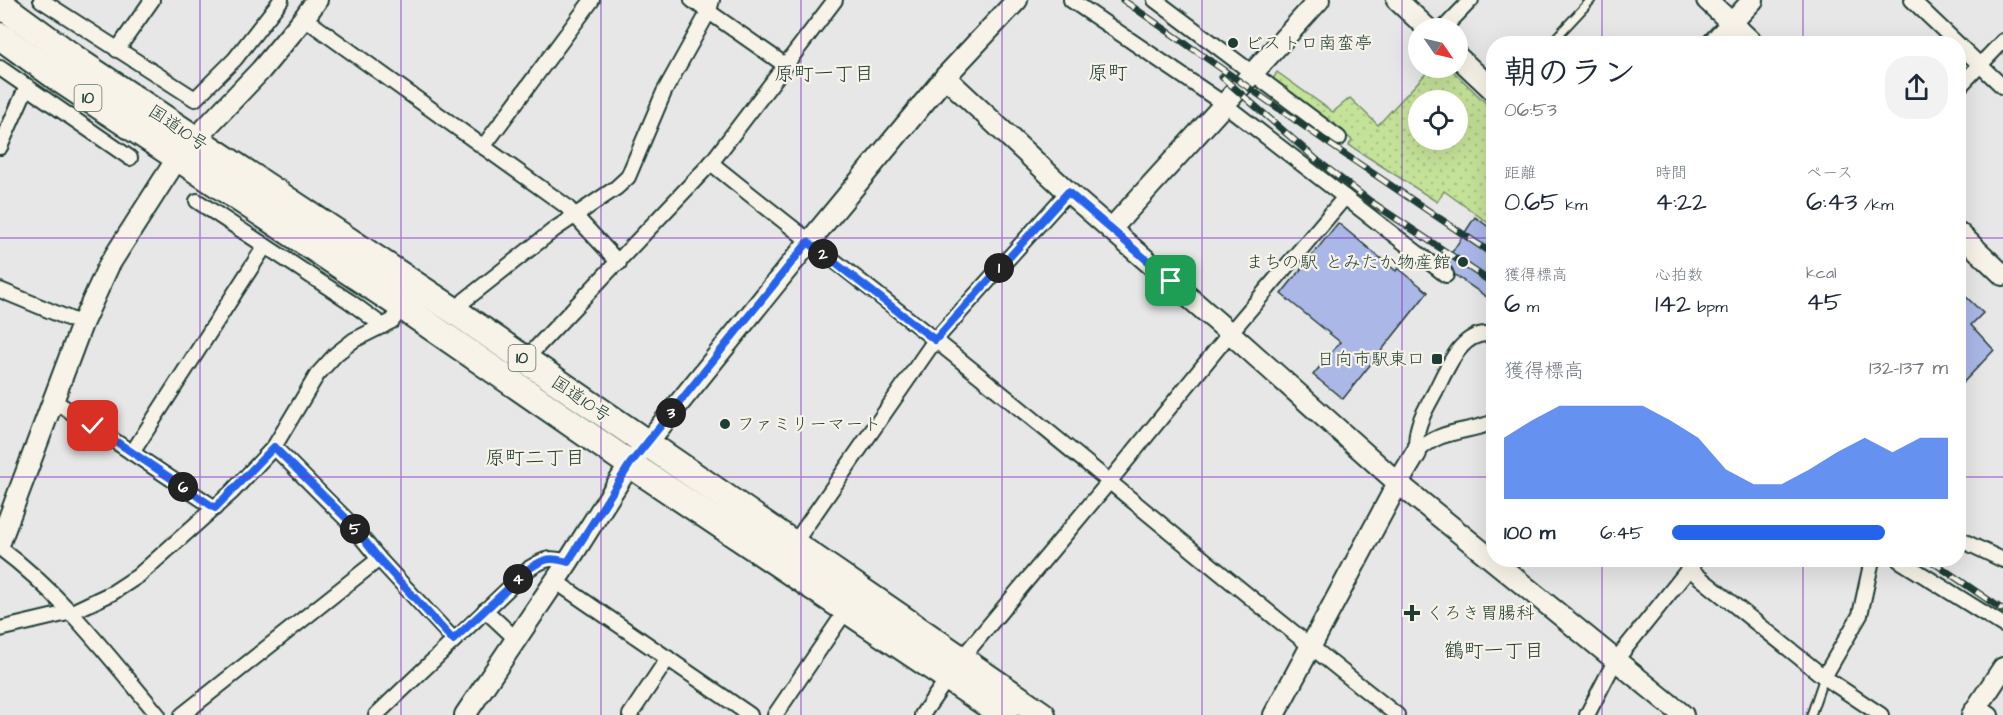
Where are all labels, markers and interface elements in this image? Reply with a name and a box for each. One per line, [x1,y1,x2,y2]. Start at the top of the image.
north arrow [1408,18,1468,78]
map controls [1408,18,1468,150]
place label: ビストロ南蛮亭 [1245,31,1372,56]
marker: ビストロ南蛮亭 [1226,36,1240,50]
text: 朝のラン [1504,50,1636,96]
button: share [1885,56,1948,119]
district label: 原町 [1088,59,1128,87]
district label: 原町一丁目 [774,60,874,88]
road number: 10 [74,85,101,111]
button: locate [1408,90,1468,150]
text: 06:53 [1504,96,1557,124]
street label: 国道10号 [143,99,213,157]
text: 距離 [1504,162,1536,184]
text: 時間 [1655,162,1687,184]
text: ペース [1806,162,1853,184]
text: 0.65 [1504,184,1559,220]
text: 4:22 [1655,184,1707,220]
text: 6:43 [1806,184,1858,220]
text: km [1559,194,1587,216]
text: /km [1858,194,1894,216]
pin: 2 [808,239,838,269]
text: 2 [818,243,828,265]
place label: まちの駅 とみたか物産館 [1246,250,1451,275]
pin: 1 [984,253,1014,283]
pin [1145,255,1196,306]
marker: まちの駅 とみたか物産館 [1456,255,1470,269]
text: 1 [998,257,1000,279]
text: kcal [1806,262,1837,284]
icon: arrive [1154,264,1187,297]
text: 獲得標高 [1504,264,1568,286]
text: 心拍数 [1655,264,1703,286]
text: 45 [1806,284,1842,320]
text: 6 [1504,286,1520,322]
text: 142 [1655,286,1691,322]
text: m [1520,296,1539,318]
text: bpm [1691,296,1728,318]
road number: 10 [508,345,536,371]
place label: 日向市駅東口 [1317,347,1425,372]
marker: 日向市駅東口 [1430,352,1444,366]
text: 132–137 m [1869,354,1948,382]
text: 獲得標高 [1504,357,1584,385]
street label: 国道10号 [546,370,616,428]
pin: 3 [656,398,686,428]
pin [67,400,118,451]
text: 3 [667,402,675,424]
icon: check [76,409,109,442]
place label: ファミリーマート [737,412,881,437]
marker: ファミリーマート [718,417,732,431]
district label: 原町二丁目 [485,444,585,472]
pin: 6 [168,472,198,502]
text: 6 [178,476,188,498]
pin: 5 [340,514,370,544]
text: 5 [349,518,361,540]
text: 100 m [1504,519,1555,547]
text: 6:45 [1600,519,1644,547]
pin: 4 [503,564,533,594]
text: 4 [513,568,523,590]
place label: くろき胃腸科 [1426,601,1534,626]
marker: くろき胃腸科 [1403,604,1421,622]
district label: 鶴町一丁目 [1444,637,1544,665]

